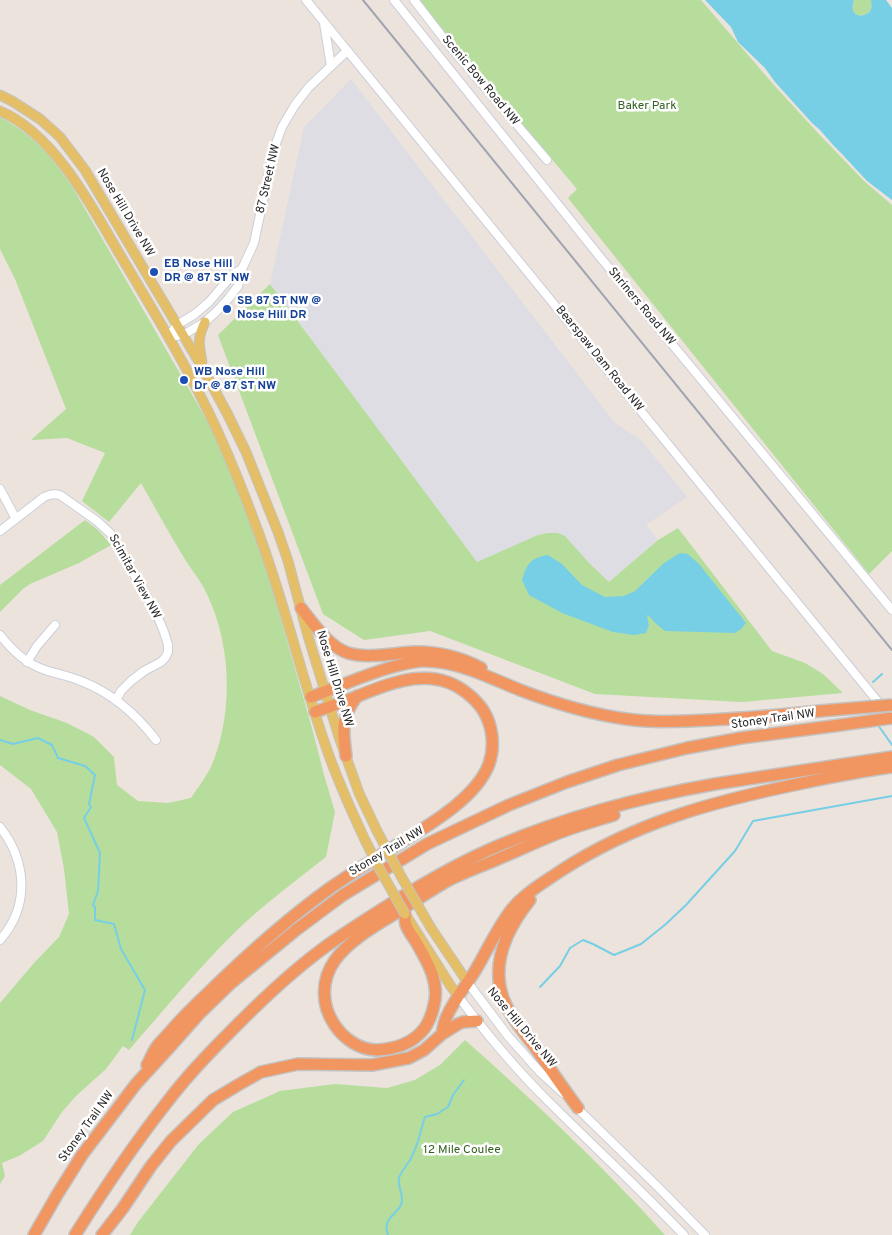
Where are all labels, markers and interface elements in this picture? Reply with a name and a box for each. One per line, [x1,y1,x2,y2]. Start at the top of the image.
street label: Scenic Bow Road NW [438,33,522,129]
park label: Baker Park [617,100,677,114]
street label: 87 Street NW [254,143,284,215]
street label: Nose Hill Drive NW [93,166,157,260]
place label: EB Nose Hill DR @ 87 ST NW [164,258,249,286]
street label: Shriners Road NW [604,265,678,349]
marker: EB Nose Hill DR @ 87 ST NW [148,266,160,278]
place label: SB 87 ST NW @ Nose Hill DR [237,295,321,323]
marker: SB 87 ST NW @ Nose Hill DR [221,303,233,315]
street label: Bearspaw Dam Road NW [552,303,646,415]
place label: WB Nose Hill Dr @ 87 ST NW [194,366,276,394]
marker: WB Nose Hill Dr @ 87 ST NW [178,374,190,386]
street label: Scimitar View NW [105,532,163,622]
street label: Nose Hill Drive NW [312,629,356,729]
street label: Stoney Trail NW [730,707,816,733]
street label: Stoney Trail NW [347,824,427,880]
street label: Nose Hill Drive NW [483,985,559,1071]
street label: Stoney Trail NW [56,1089,118,1165]
park label: 12 Mile Coulee [423,1144,501,1158]

